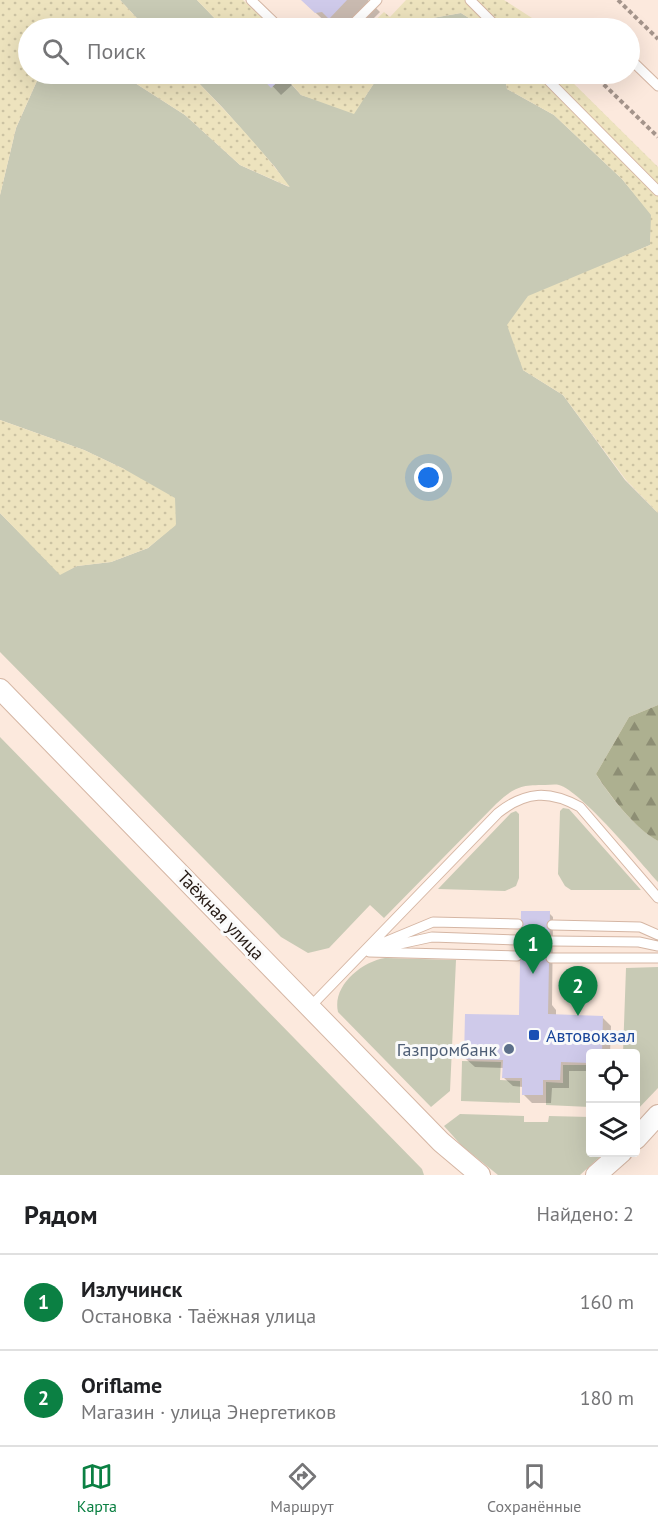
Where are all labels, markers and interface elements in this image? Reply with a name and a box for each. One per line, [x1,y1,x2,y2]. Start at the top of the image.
search box [18,18,640,84]
icon: search [39,35,72,68]
text: Поиск [87,37,146,65]
your location [414,463,443,492]
street label: Таёжная улица [173,865,269,965]
pin: 1 [514,924,552,974]
pin: 2 [558,966,598,1016]
place label: Автовокзал [546,1024,635,1047]
marker: Автовокзал [527,1028,541,1042]
place label: Газпромбанк [397,1038,497,1061]
marker: Газпромбанк [502,1042,516,1056]
map controls [586,1049,640,1157]
button: locate [586,1049,640,1103]
button: layers [586,1103,640,1157]
text: Рядом [24,1198,98,1231]
text: Найдено: 2 [537,1201,634,1227]
text: Излучинск [81,1275,182,1303]
text: 1 [38,1289,49,1315]
text: 160 m [580,1289,634,1315]
text: Остановка · Таёжная улица [81,1303,316,1329]
text: Oriflame [81,1371,162,1399]
text: 2 [38,1385,49,1411]
text: 180 m [580,1385,634,1411]
text: Магазин · улица Энергетиков [81,1399,336,1425]
tab: Карта [77,1460,117,1516]
tab: Маршрут [270,1460,334,1516]
tab: Сохранённые [487,1460,581,1516]

